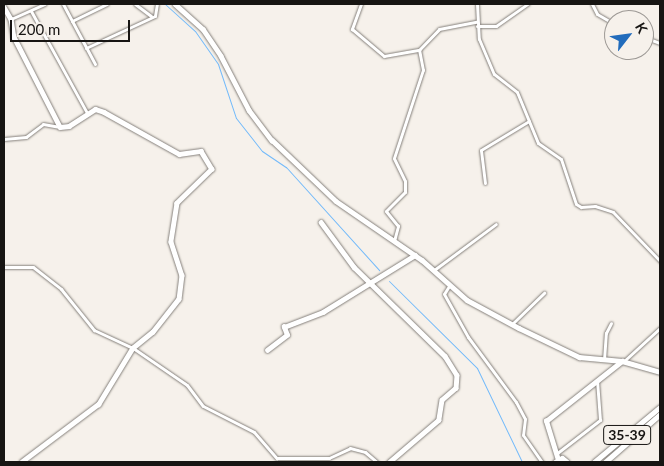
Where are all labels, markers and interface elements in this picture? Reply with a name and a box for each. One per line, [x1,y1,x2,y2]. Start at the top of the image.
scale bar [12,10,132,42]
north arrow [604,10,654,60]
text: K [632,19,651,36]
text: 200 m [18,20,60,38]
road number: 35-39 [602,424,652,446]

